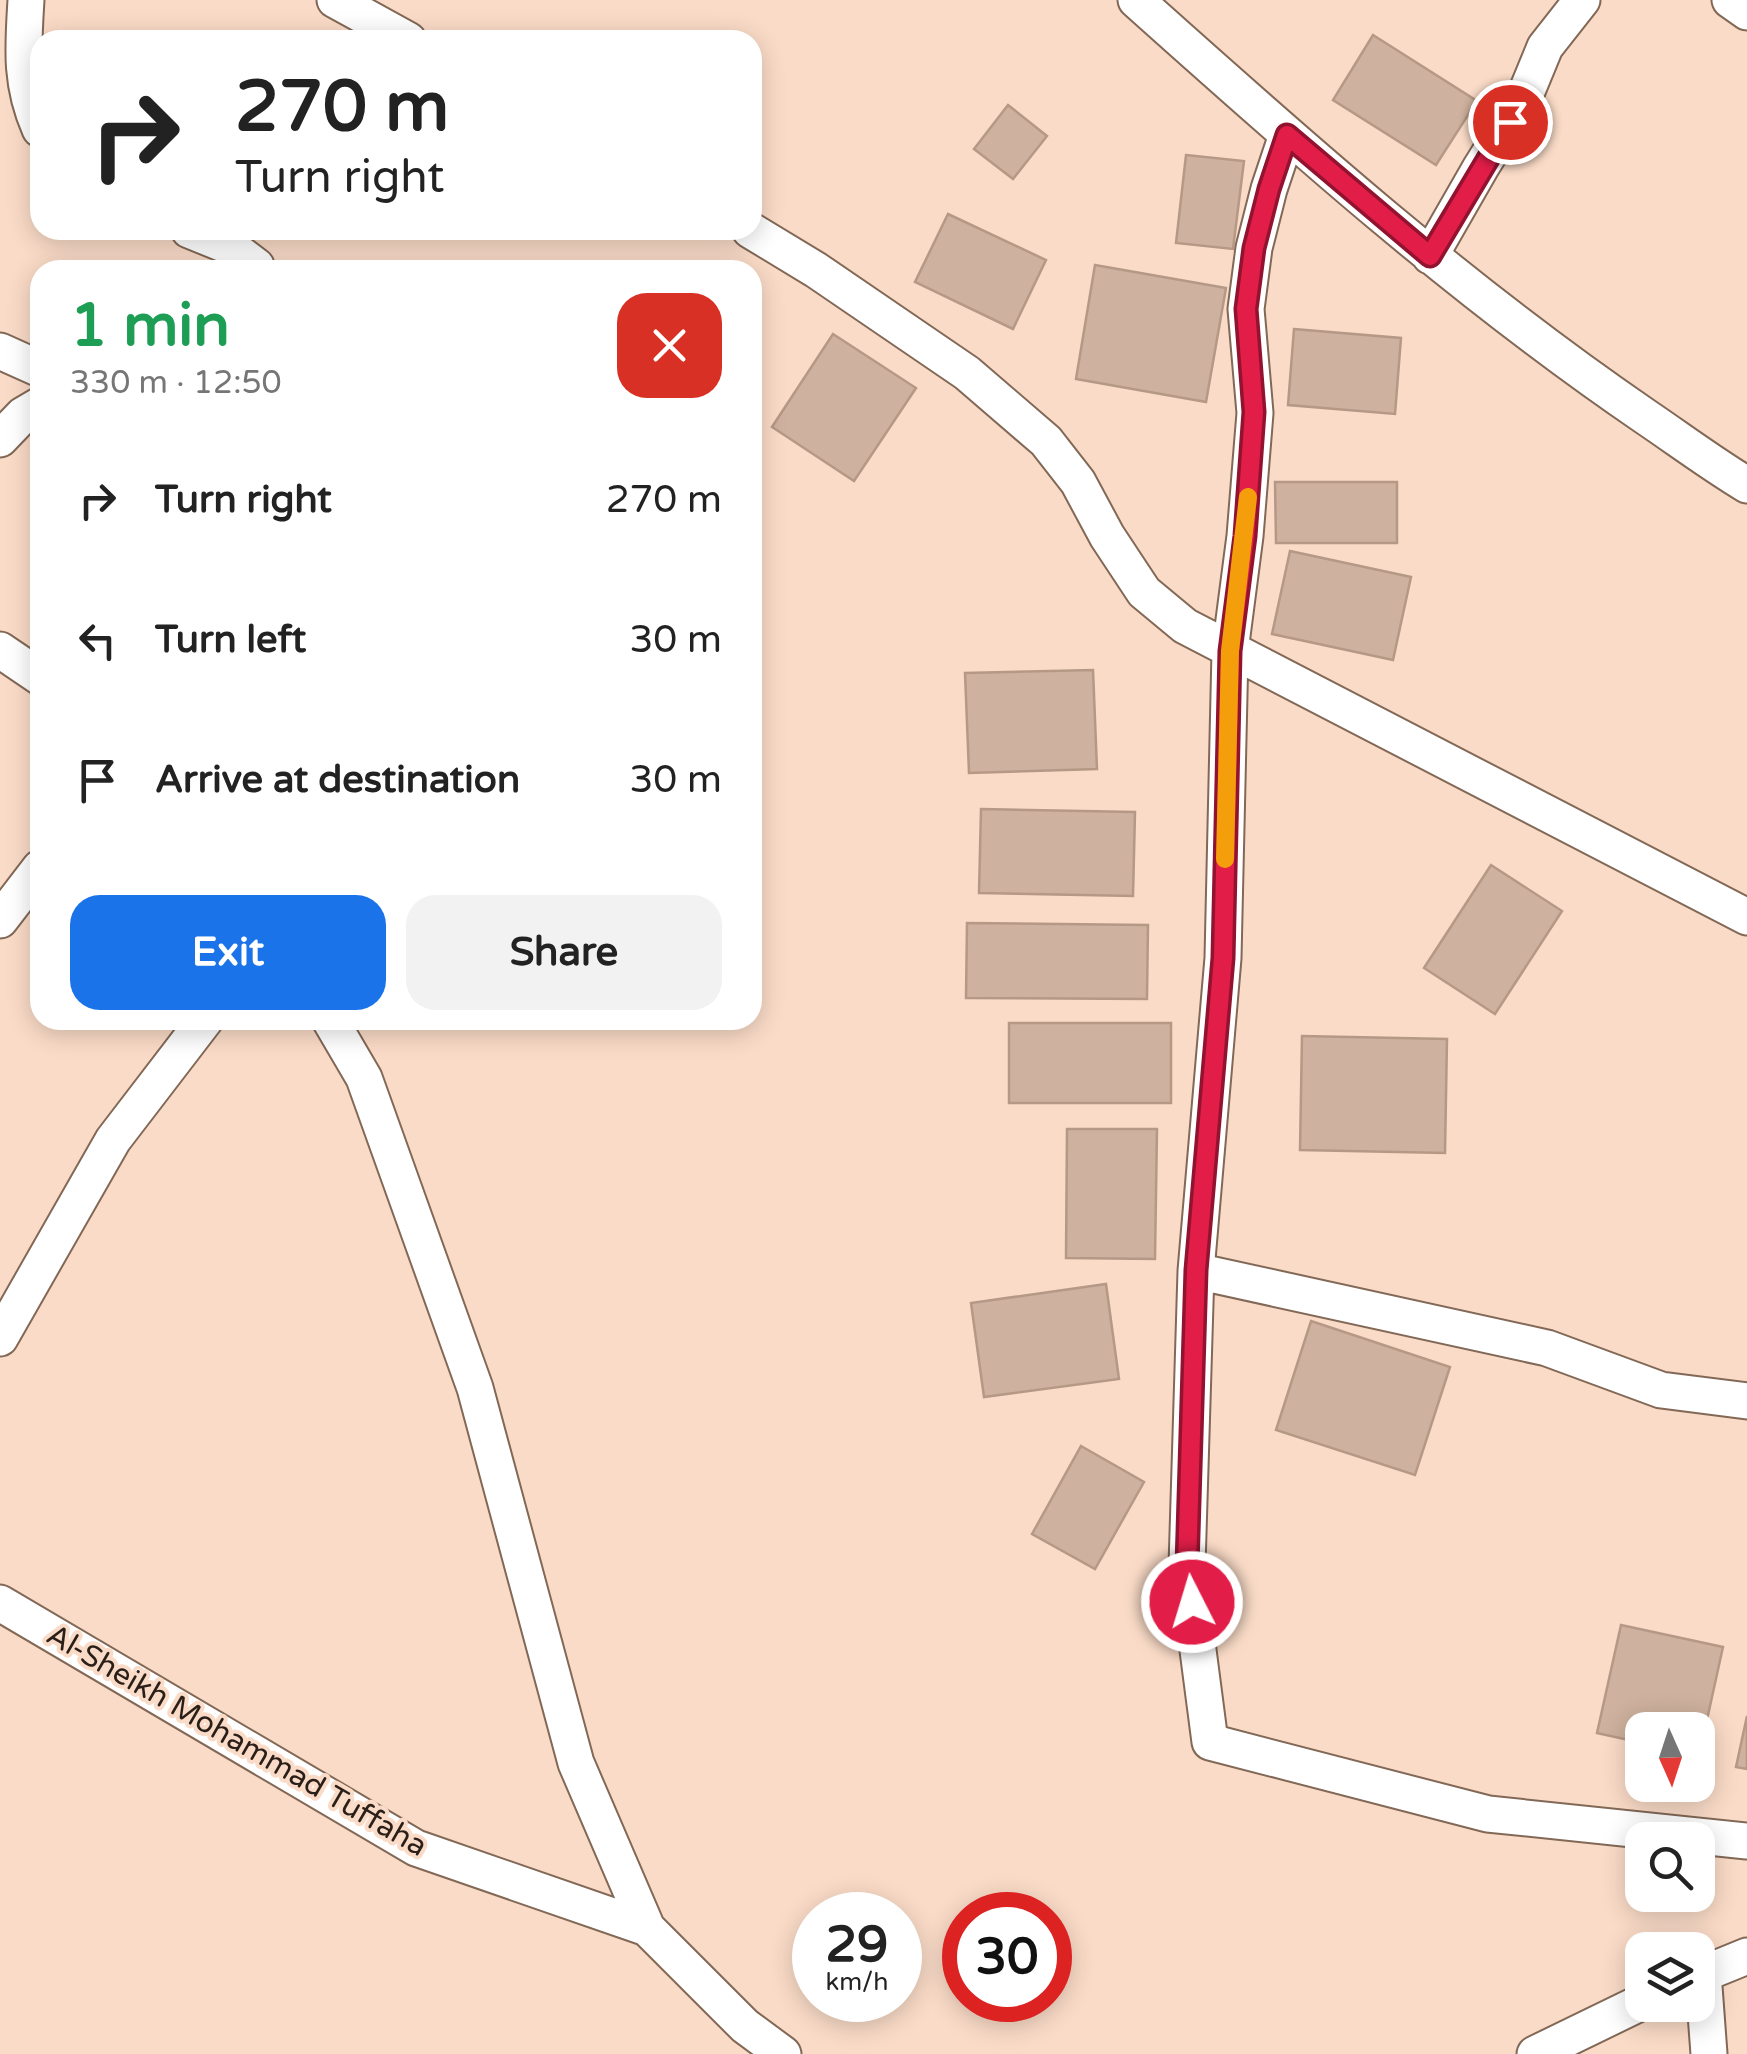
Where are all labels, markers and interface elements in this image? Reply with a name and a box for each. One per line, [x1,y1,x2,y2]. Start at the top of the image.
text: 270 m [235,66,449,150]
icon: right [70,70,200,200]
pin [1468,80,1553,165]
icon: arrive [1483,95,1538,150]
text: Turn right [235,151,444,205]
text: 1 min [70,290,230,362]
button: close [617,293,722,398]
text: 330 m · 12:50 [70,364,282,402]
icon: right [70,473,125,528]
text: Turn right [155,477,332,523]
text: 270 m [606,477,722,523]
icon: left [70,613,125,668]
text: Turn left [155,617,306,663]
text: 30 m [630,617,722,663]
icon: arrive [70,753,125,808]
text: Arrive at destination [155,757,520,803]
text: 30 m [630,757,722,803]
button: Exit [70,895,386,1010]
button: Share [406,895,722,1010]
position arrow [1140,1550,1244,1654]
street label: Al-Sheikh Mohammad Tuffaha [40,1616,433,1865]
north arrow [1625,1712,1715,1802]
map controls [1625,1712,1715,2022]
button: search [1625,1822,1715,1912]
speed limit sign: 30 [942,1892,1072,2022]
text: 29 [826,1915,888,1975]
button: layers [1625,1932,1715,2022]
text: km/h [826,1967,888,1997]

